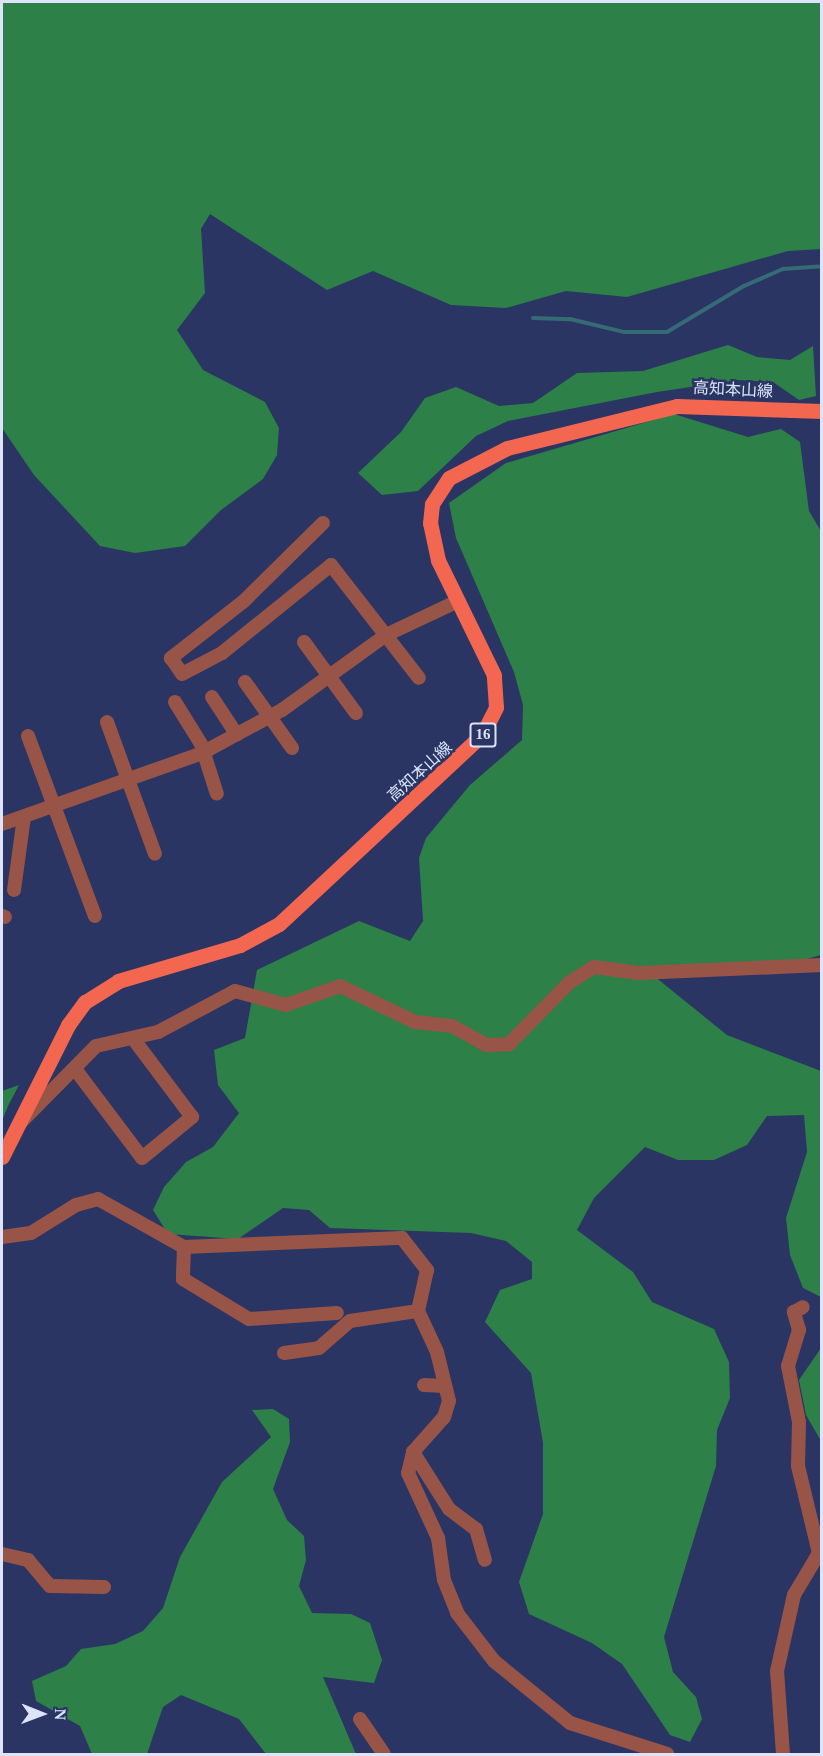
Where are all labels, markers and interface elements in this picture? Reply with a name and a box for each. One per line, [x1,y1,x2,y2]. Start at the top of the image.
street label: 高知本山線 [693,378,773,402]
road number: 16 [470,723,496,747]
street label: 高知本山線 [384,738,456,806]
north arrow [12,1684,72,1744]
text: N [52,1708,69,1720]

